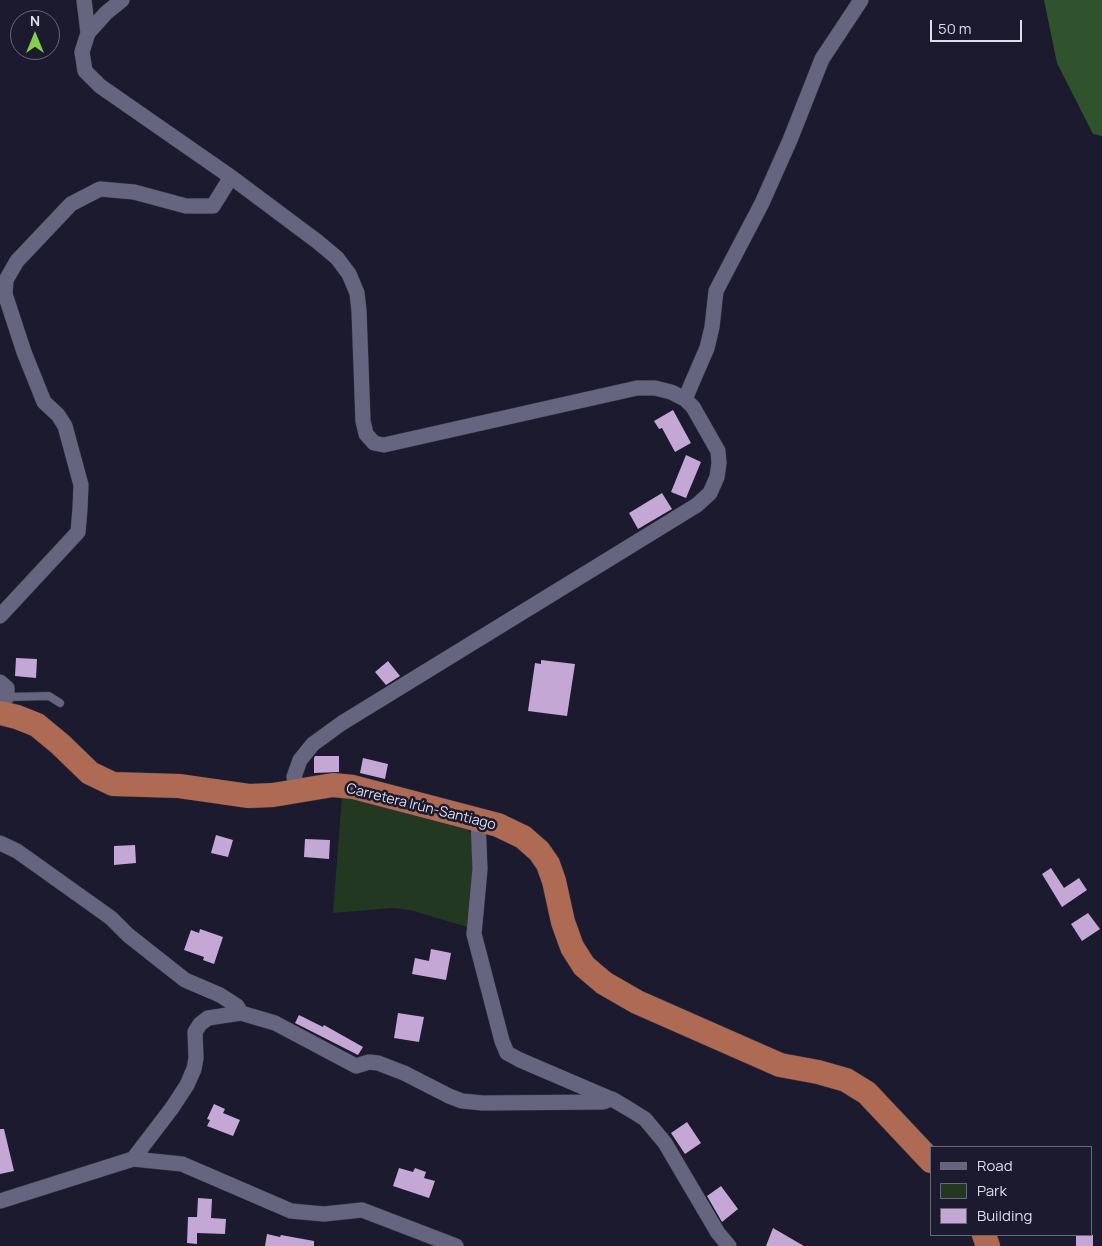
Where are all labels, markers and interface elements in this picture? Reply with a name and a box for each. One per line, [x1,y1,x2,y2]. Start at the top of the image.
north arrow [10,10,60,60]
scale bar [932,10,1024,42]
text: N [30,11,40,30]
text: 50 m [938,18,972,39]
street label: Carretera Irún-Santiago [344,780,498,834]
legend [930,1146,1092,1236]
text: Road [977,1155,1013,1176]
text: Park [977,1180,1007,1201]
text: Building [977,1205,1032,1226]

